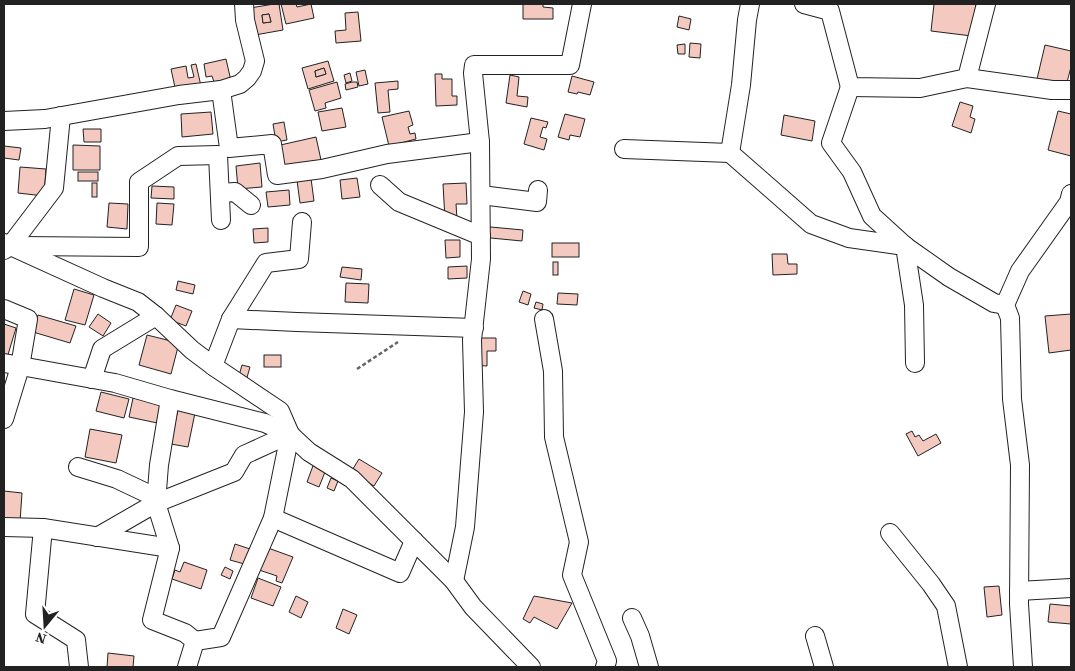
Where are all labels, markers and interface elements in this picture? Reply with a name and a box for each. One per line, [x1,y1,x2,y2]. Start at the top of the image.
north arrow [20,601,70,651]
text: N [33,627,49,649]

